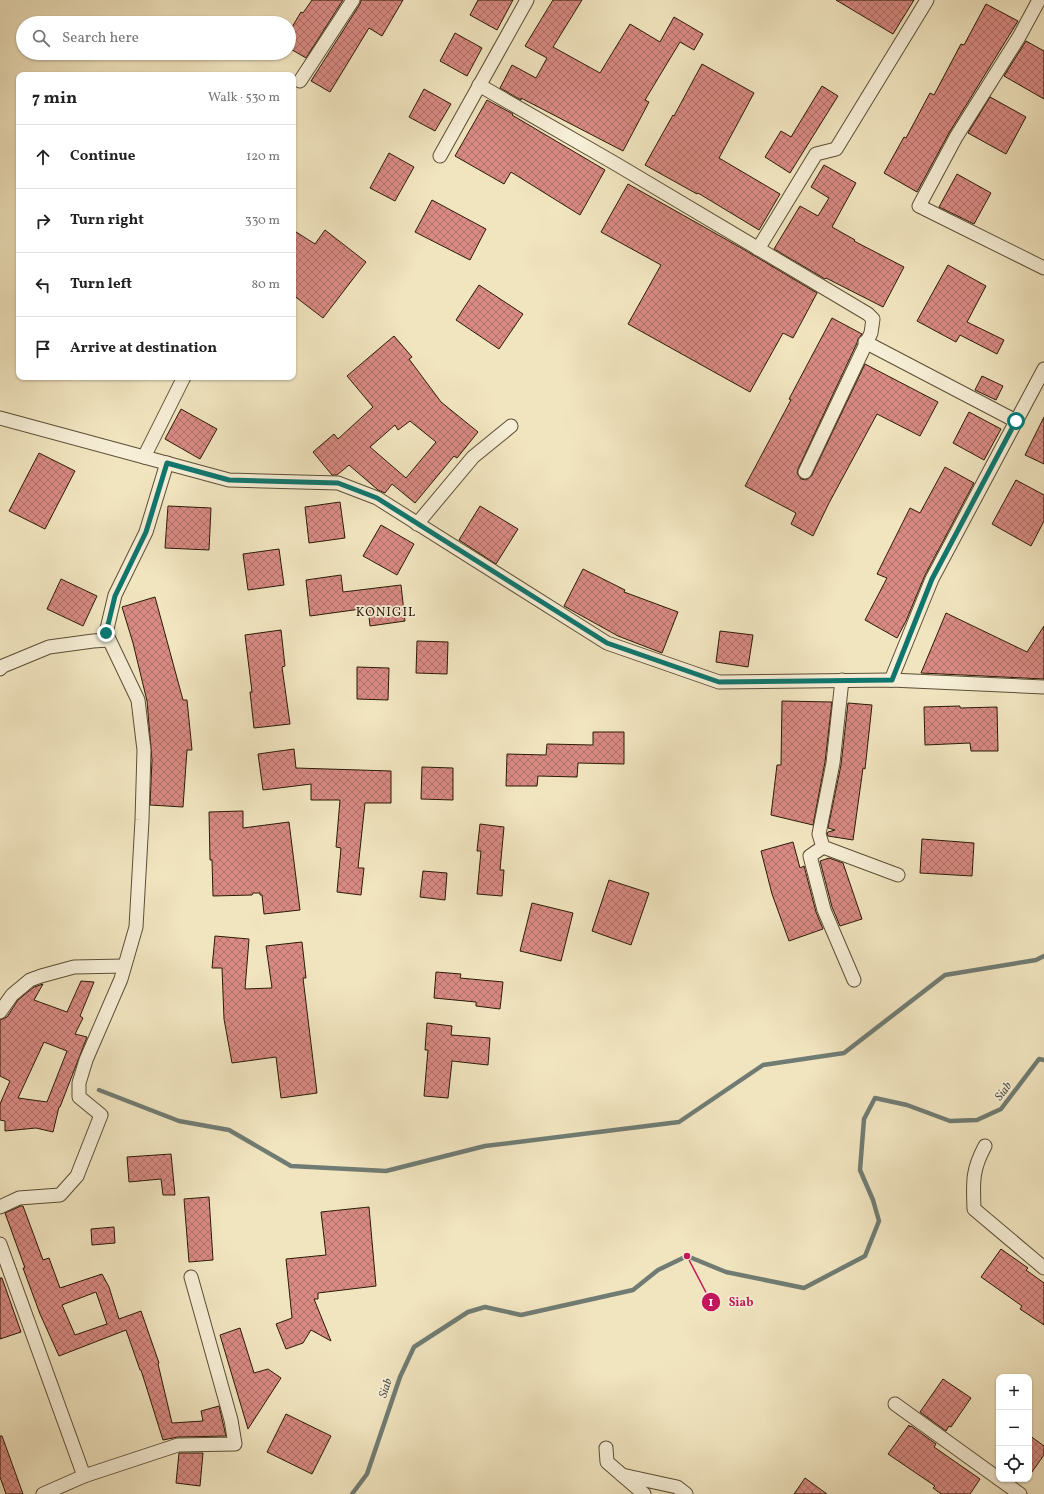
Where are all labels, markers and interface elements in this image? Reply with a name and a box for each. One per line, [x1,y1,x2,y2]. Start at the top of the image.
search box [16,16,296,60]
icon: search [30,27,52,49]
text: Search here [62,28,139,49]
text: 7 min [32,87,77,110]
text: Walk · 530 m [208,89,280,107]
icon: ahead [32,146,54,168]
text: Continue [70,146,135,167]
text: 120 m [246,148,280,166]
icon: right [32,210,54,232]
text: Turn right [70,210,144,231]
text: 330 m [245,212,280,230]
icon: left [32,274,54,296]
text: Turn left [70,274,132,295]
text: 80 m [251,276,280,294]
icon: arrive [32,338,54,360]
text: Arrive at destination [70,338,217,359]
route start [1007,412,1025,430]
district label: KONIGIL [356,604,416,622]
route end [97,624,115,642]
water label: Siab [992,1078,1016,1104]
callout: Siab [701,1290,762,1314]
text: 1 [709,1295,714,1311]
text: Siab [729,1295,753,1311]
map controls [996,1374,1032,1482]
button: + [996,1374,1032,1410]
water label: Siab [375,1376,397,1400]
button: − [996,1410,1032,1446]
button: locate [996,1446,1032,1482]

